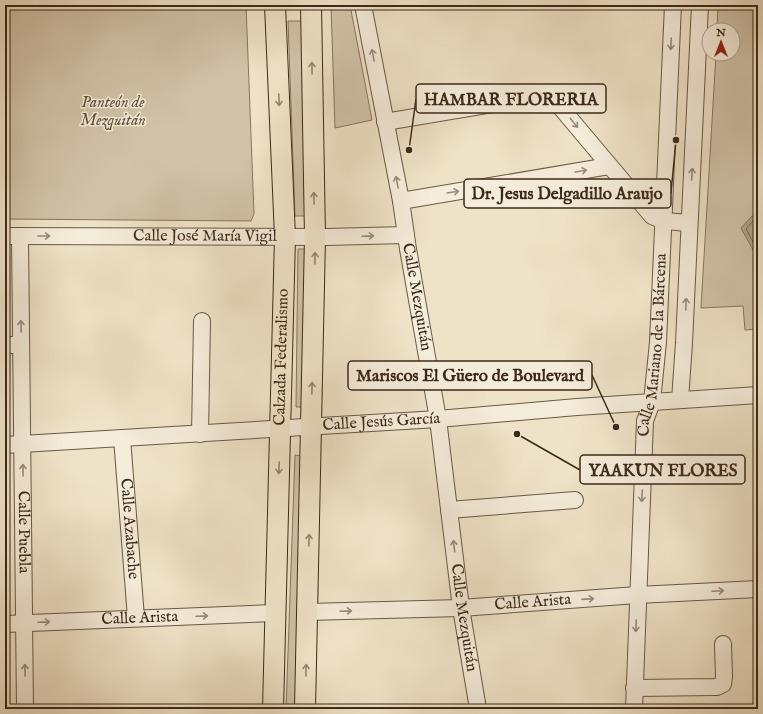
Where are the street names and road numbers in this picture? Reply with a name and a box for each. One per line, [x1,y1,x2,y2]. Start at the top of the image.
street label: Calle José María Vigil [133,226,278,247]
street label: Calle Mezquitán [397,242,436,353]
street label: Calle Mariano de la Bárcena [634,253,672,437]
street label: Calzada Federalismo [270,288,294,426]
street label: Calle Jesús García [322,409,441,436]
street label: Calle Azabache [115,477,143,580]
street label: Calle Puebla [13,491,34,573]
street label: Calle Mezquitán [446,562,482,674]
street label: Calle Arista [494,590,572,616]
street label: Calle Arista [101,607,179,630]

